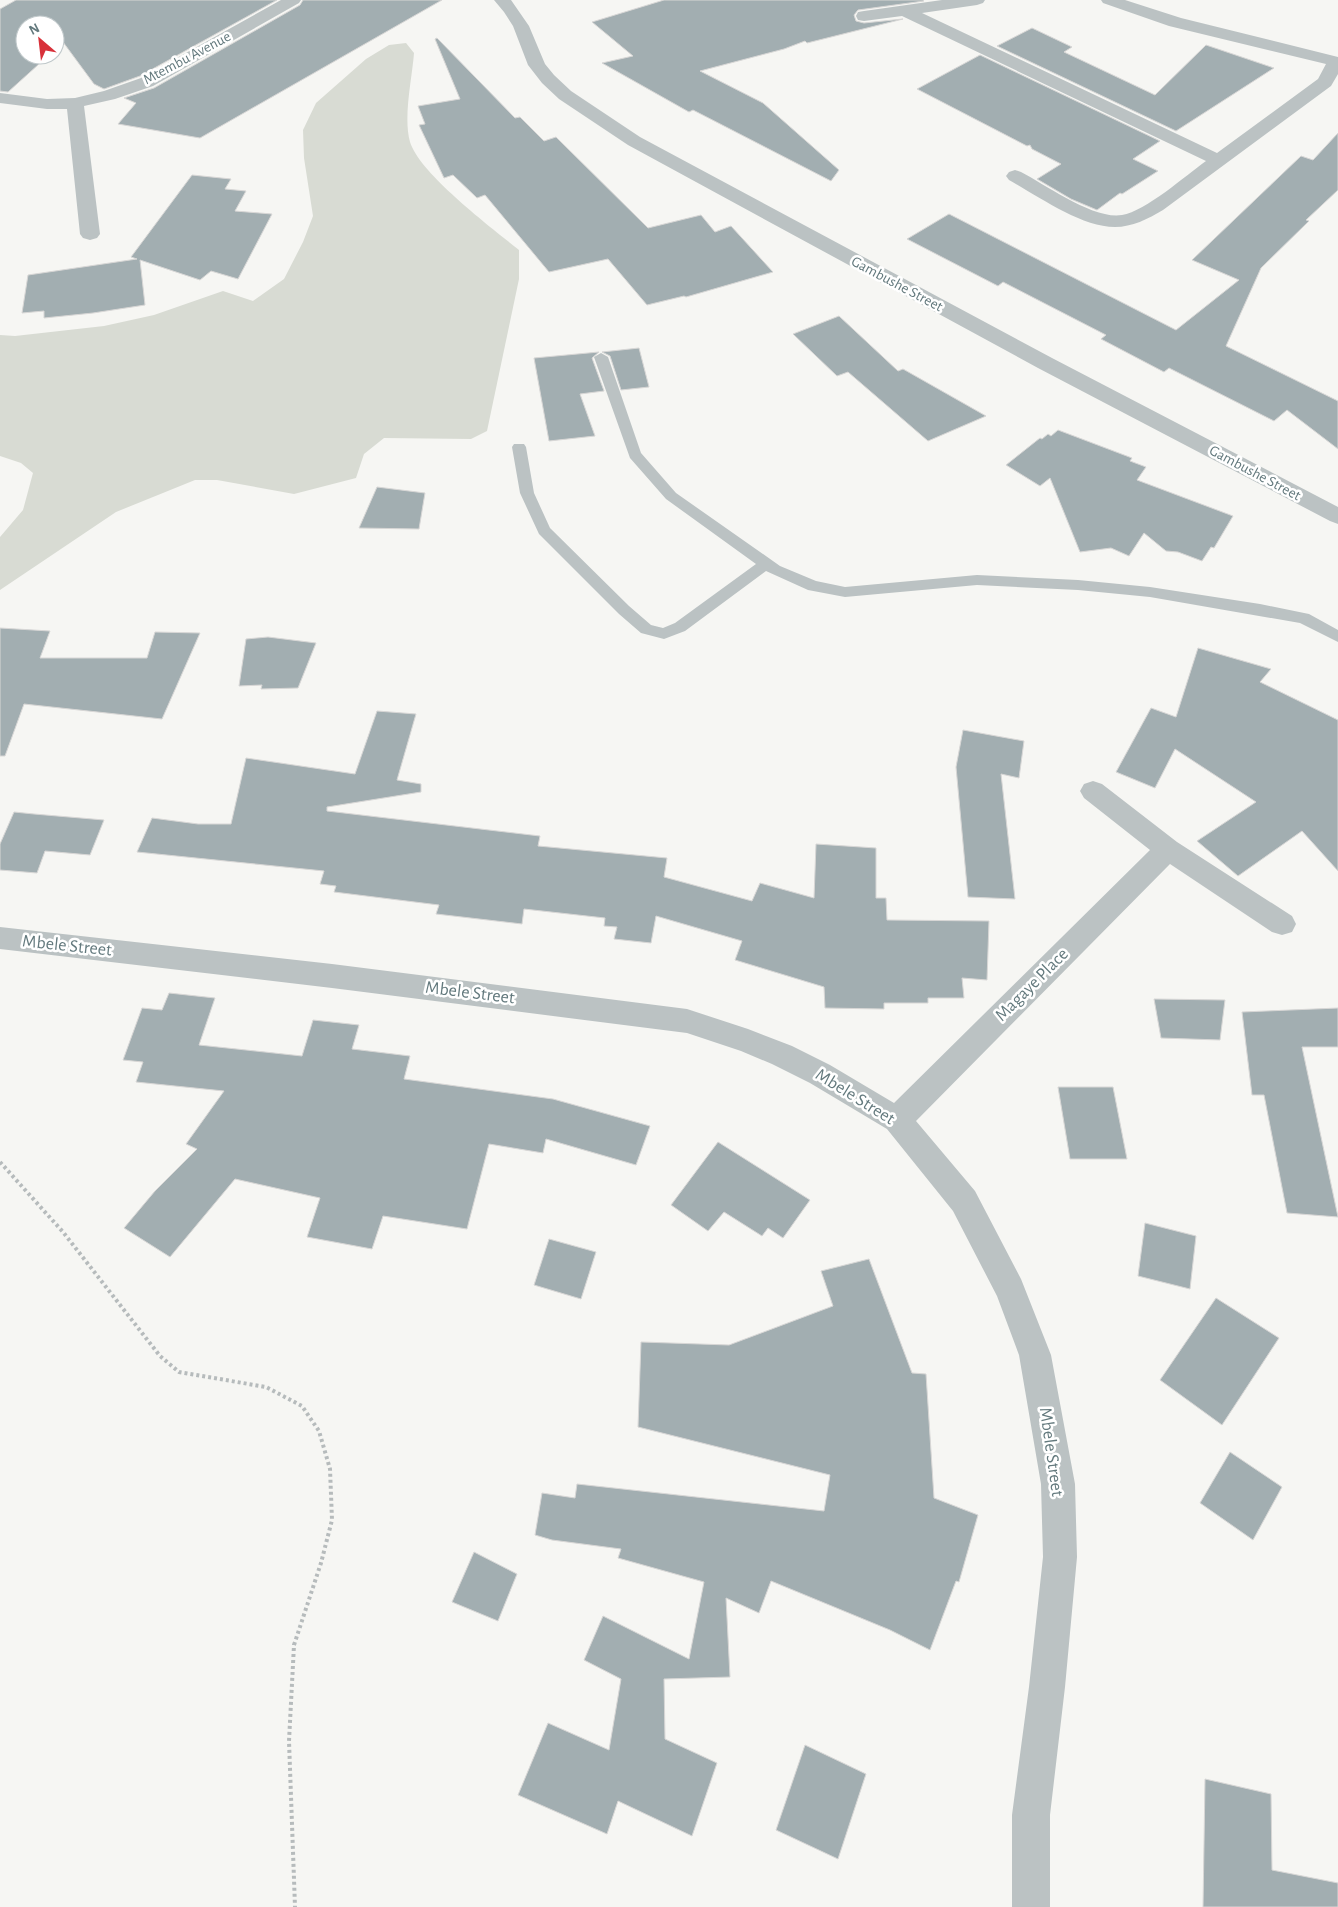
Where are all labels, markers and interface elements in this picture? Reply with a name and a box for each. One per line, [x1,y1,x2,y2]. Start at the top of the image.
north arrow [15,15,65,65]
text: N [27,21,42,38]
street label: Mtembu Avenue [141,29,233,87]
street label: Gambushe Street [849,254,945,314]
street label: Gambushe Street [1207,443,1303,503]
street label: Mbele Street [21,932,113,960]
street label: Magaye Place [992,945,1072,1025]
street label: Mbele Street [424,979,516,1007]
street label: Mbele Street [812,1066,898,1129]
street label: Mbele Street [1036,1406,1066,1498]

